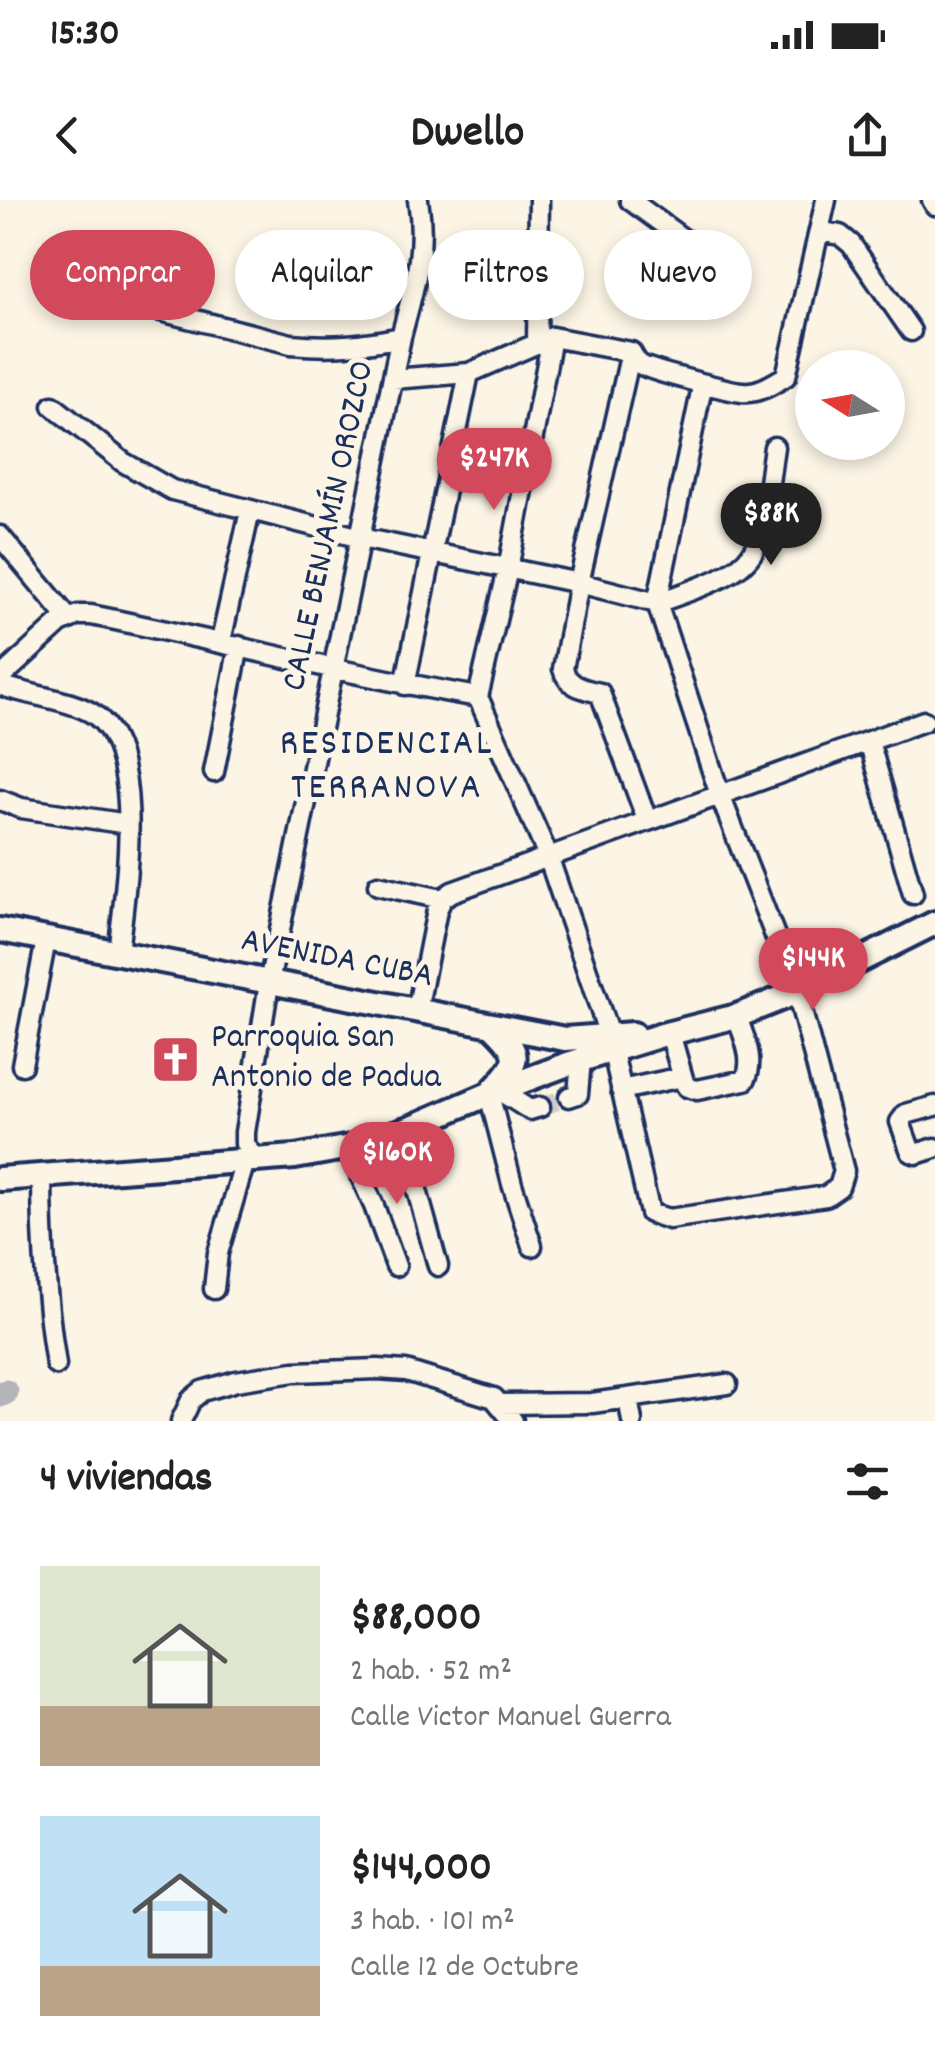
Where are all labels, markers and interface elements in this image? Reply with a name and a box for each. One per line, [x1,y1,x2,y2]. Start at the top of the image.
text: 15:30 [50,8,120,63]
text: Dwello [411,103,524,167]
icon: back [40,108,95,163]
icon: share [840,108,895,163]
chip: Comprar [30,230,215,320]
chip: Alquilar [235,230,408,320]
chip: Filtros [428,230,584,320]
chip: Nuevo [604,230,752,320]
north arrow [795,350,905,460]
map controls [795,350,905,460]
street label: CALLE BENJAMÍN OROZCO [271,356,389,696]
pin: $247K [424,428,564,513]
text: $247K [459,437,529,483]
pin: $88K [712,483,830,568]
text: $88K [743,492,799,538]
district label: RESIDENCIAL TERRANOVA [280,718,494,817]
street label: AVENIDA CUBA [237,917,437,1003]
pin: $144K [743,928,883,1013]
text: $144K [781,937,845,983]
place label: Parroquia San Antonio de Padua [211,1014,442,1104]
church icon: Parroquia San Antonio de Padua [150,1033,202,1085]
pin: $160K [327,1122,467,1207]
text: $160K [361,1131,433,1177]
text: 4 viviendas [40,1451,212,1511]
icon: filters [840,1454,895,1509]
text: $88,000 [350,1590,482,1650]
icon: home [120,1606,240,1726]
text: 2 hab. · 52 m² [350,1650,512,1696]
text: Calle Victor Manuel Guerra [350,1696,671,1742]
text: $144,000 [350,1840,492,1900]
icon: home [120,1856,240,1976]
text: 3 hab. · 101 m² [350,1900,515,1946]
text: Calle 12 de Octubre [350,1946,579,1992]

